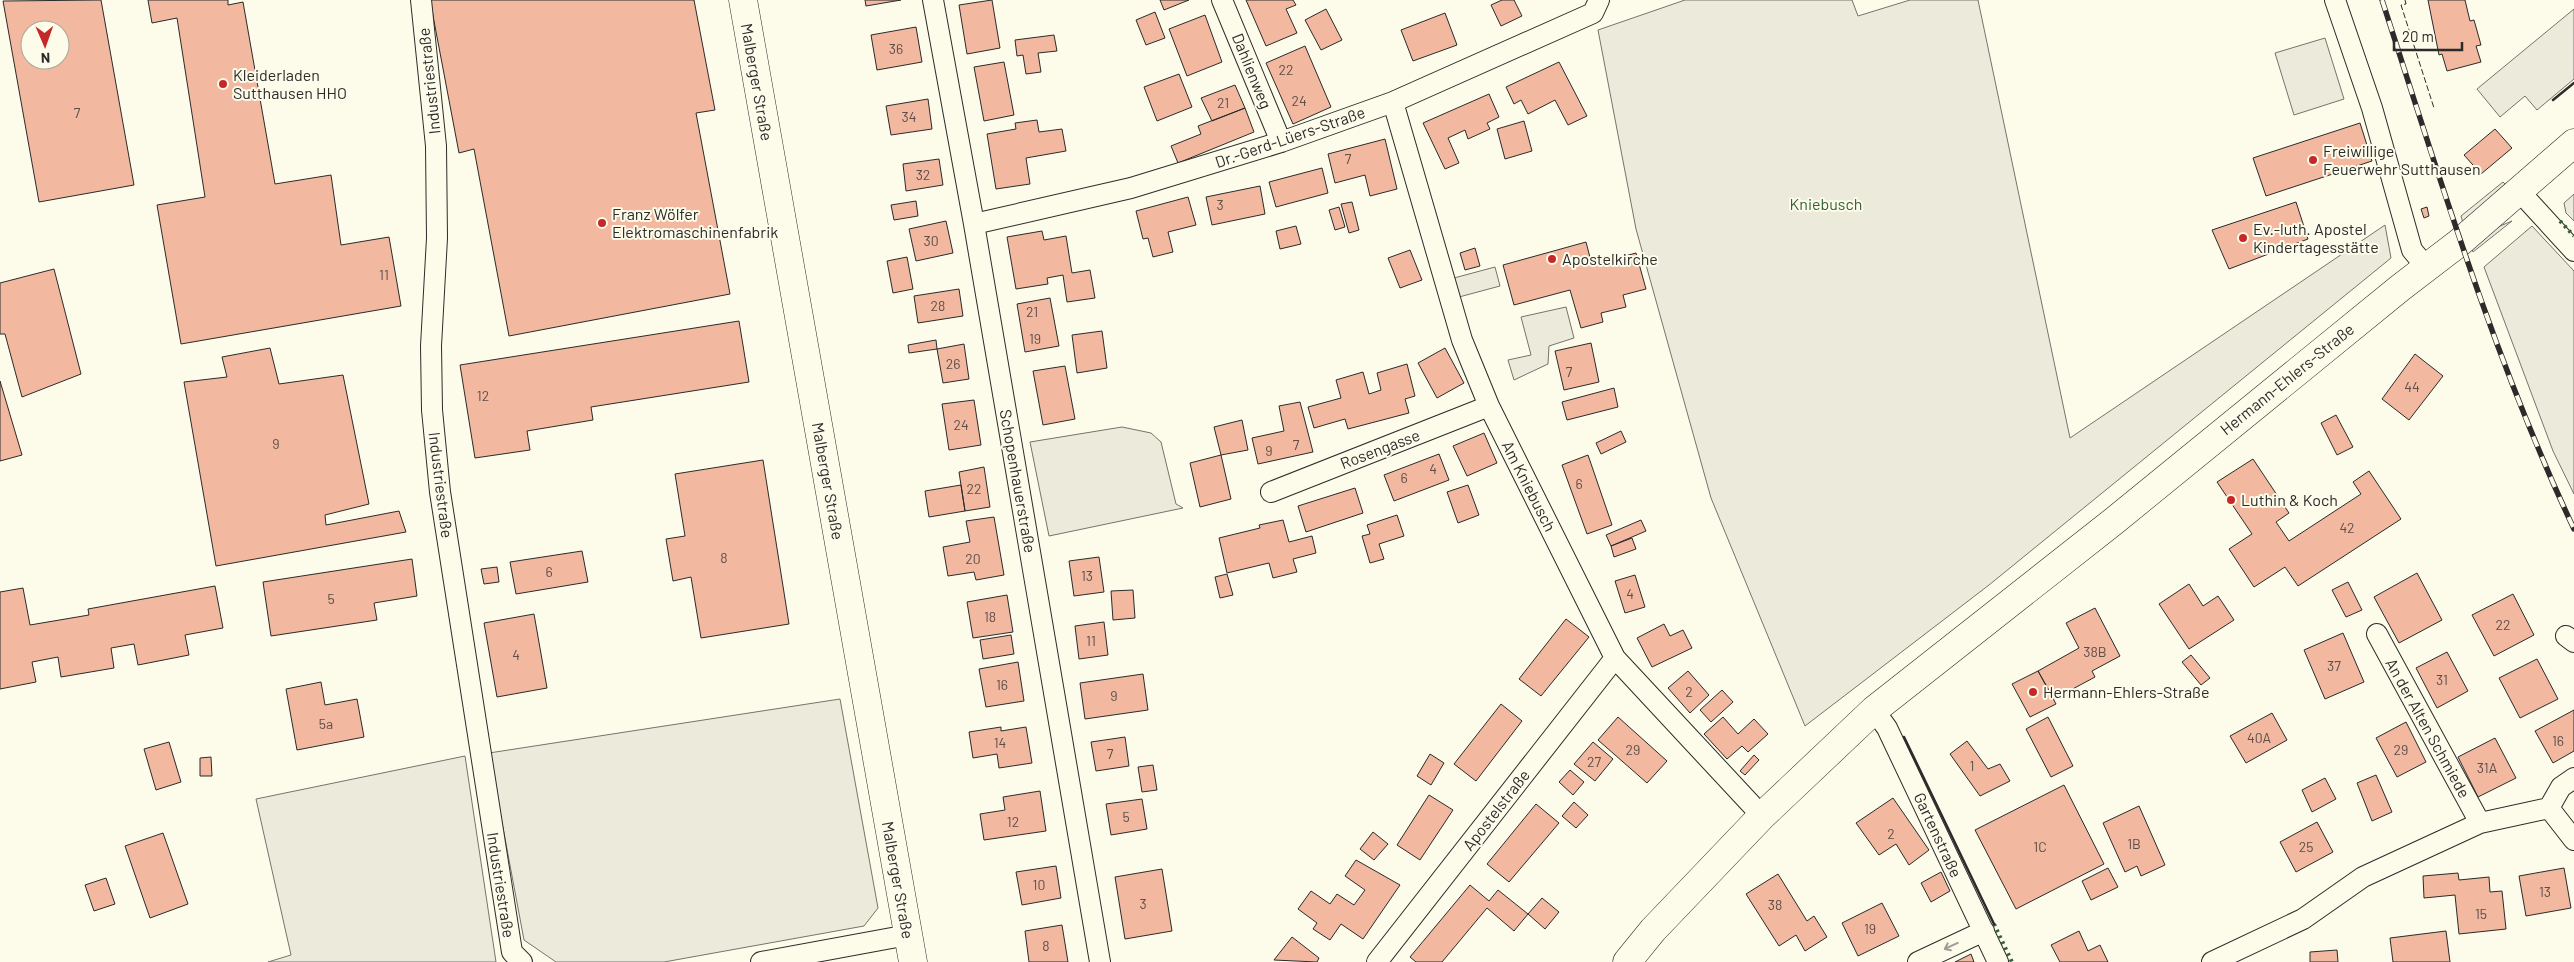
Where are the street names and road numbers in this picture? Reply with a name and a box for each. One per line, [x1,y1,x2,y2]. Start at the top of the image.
street label: Malberger Straße [738,22,777,142]
street label: Industriestraße [413,27,444,135]
street label: Dahlienweg [1229,30,1276,111]
street label: Dr.-Gerd-Lüers-Straße [1212,102,1367,171]
street label: Hermann-Ehlers-Straße [2216,319,2357,438]
street label: Schopenhauerstraße [997,408,1040,554]
street label: Malberger Straße [809,421,848,541]
street label: Rosengasse [1337,425,1422,472]
street label: Industriestraße [426,431,457,539]
street label: Am Kniebusch [1498,437,1560,534]
street label: An der Alten Schmiede [2382,655,2475,801]
street label: Apostelstraße [1458,765,1533,854]
street label: Gartenstraße [1910,789,1966,880]
street label: Malberger Straße [879,820,918,940]
street label: Industriestraße [484,831,519,939]

